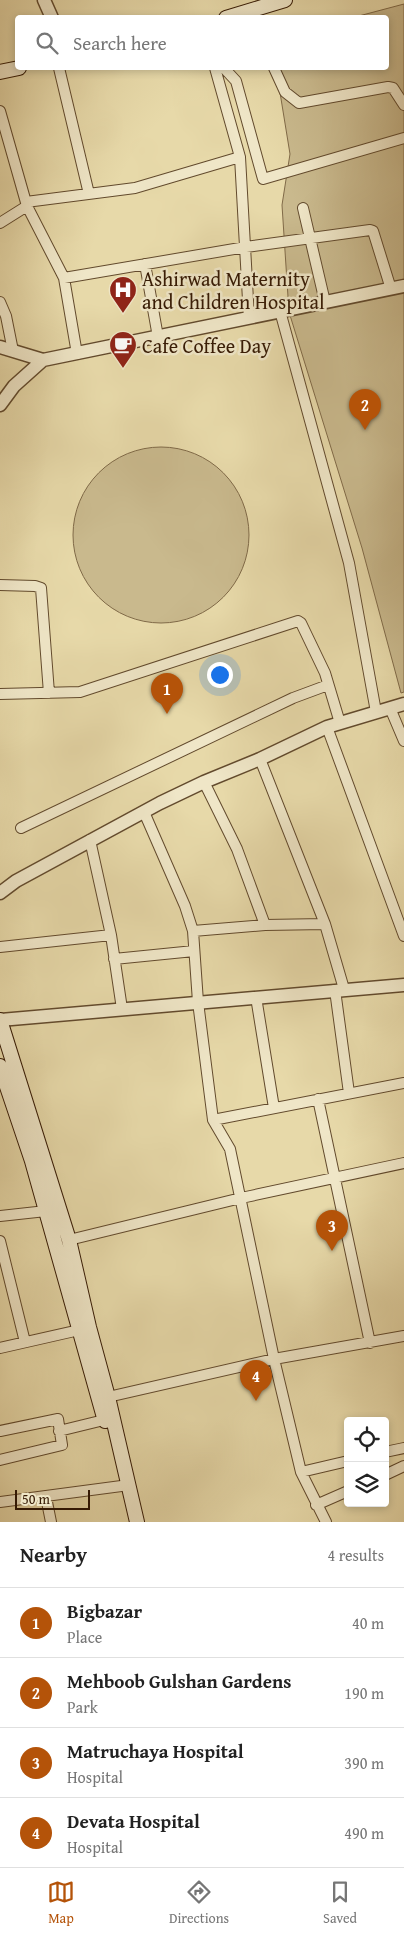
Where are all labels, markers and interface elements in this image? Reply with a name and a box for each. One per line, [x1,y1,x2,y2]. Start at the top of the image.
search box [15,15,389,70]
icon: search [33,29,61,57]
text: Search here [73,29,167,57]
place label: Ashirwad Maternity and Children Hospital [142,264,325,316]
hospital icon: Ashirwad Maternity and Children Hospital [108,275,138,314]
cafe icon: Cafe Coffee Day [108,330,138,369]
place label: Cafe Coffee Day [142,331,271,360]
pin: 2 [349,389,381,430]
your location [207,662,233,688]
pin: 1 [151,673,183,714]
pin: 3 [316,1210,348,1251]
pin: 4 [240,1360,272,1401]
map controls [344,1417,389,1507]
button: locate [344,1417,389,1462]
button: layers [344,1462,389,1507]
scale bar [15,1487,90,1510]
text: 50 m [22,1489,50,1509]
text: Nearby [20,1539,87,1570]
text: 4 results [327,1543,384,1567]
text: Bigbazar [67,1597,142,1625]
text: 1 [32,1611,40,1635]
text: 40 m [352,1611,384,1635]
text: Place [67,1625,102,1649]
text: Mehboob Gulshan Gardens [67,1667,291,1695]
text: 2 [32,1681,40,1705]
text: 190 m [344,1681,384,1705]
text: Park [67,1695,98,1719]
text: Matruchaya Hospital [67,1737,244,1765]
text: 3 [32,1751,40,1775]
text: 390 m [344,1751,384,1775]
text: Hospital [67,1765,123,1789]
text: Devata Hospital [67,1807,200,1835]
text: 4 [32,1821,40,1845]
text: 490 m [344,1821,384,1845]
text: Hospital [67,1835,123,1859]
tab: Map [47,1878,75,1928]
tab: Directions [169,1878,229,1928]
tab: Saved [323,1878,357,1928]

